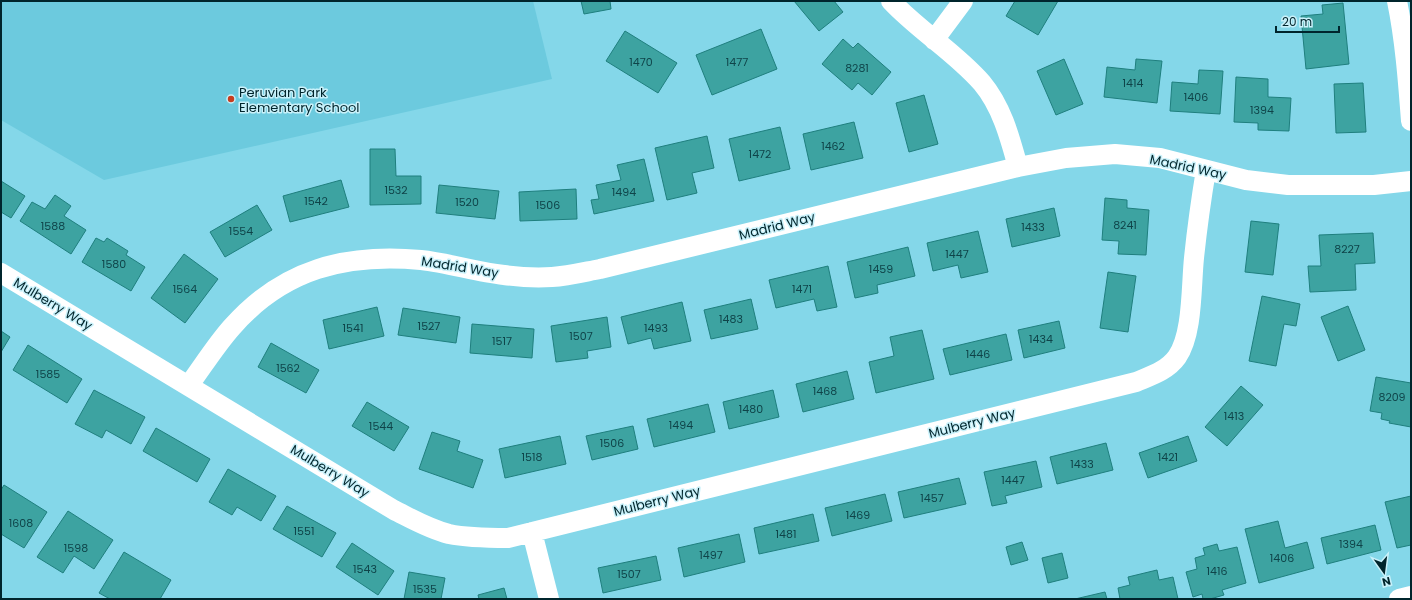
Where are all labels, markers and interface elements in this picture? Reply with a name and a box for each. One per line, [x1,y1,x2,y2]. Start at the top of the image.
scale bar [1276,8,1339,34]
text: 20 m [1282,13,1312,30]
house number: 1470 [629,54,653,70]
house number: 1477 [726,54,748,70]
house number: 8281 [845,60,869,76]
house number: 1414 [1123,75,1144,91]
place label: Peruvian Park Elementary School [239,83,360,117]
house number: 1406 [1184,89,1208,105]
marker: Peruvian Park Elementary School [226,94,236,104]
house number: 1394 [1250,102,1274,118]
house number: 1462 [821,138,845,154]
house number: 1472 [749,146,771,162]
street label: Madrid Way [1148,150,1229,185]
house number: 1532 [384,182,408,198]
house number: 1494 [612,184,636,200]
house number: 1542 [304,193,328,209]
house number: 1520 [455,194,479,210]
house number: 1506 [536,197,560,213]
street label: Madrid Way [737,207,818,245]
house number: 8241 [1113,217,1137,233]
house number: 1588 [41,218,65,234]
house number: 1433 [1021,219,1045,235]
house number: 1554 [229,223,253,239]
house number: 8227 [1334,241,1360,257]
house number: 1447 [945,246,969,262]
street label: Madrid Way [420,252,501,283]
house number: 1580 [102,256,126,272]
house number: 1459 [869,261,893,277]
street label: Mulberry Way [10,273,97,335]
house number: 1564 [173,281,197,297]
house number: 1471 [792,281,812,297]
house number: 1483 [719,311,743,327]
house number: 1527 [418,318,440,334]
house number: 1541 [343,320,363,336]
house number: 1493 [644,320,668,336]
house number: 1507 [569,328,593,344]
house number: 1434 [1029,331,1053,347]
house number: 1517 [492,333,512,349]
house number: 1446 [966,346,990,362]
house number: 1562 [276,360,300,376]
house number: 1585 [36,366,60,382]
house number: 1468 [813,383,837,399]
house number: 8209 [1378,389,1406,405]
house number: 1480 [739,401,763,417]
street label: Mulberry Way [927,403,1018,443]
house number: 1413 [1224,408,1244,424]
house number: 1494 [669,417,693,433]
house number: 1544 [369,418,393,434]
house number: 1506 [600,435,624,451]
street label: Mulberry Way [287,440,374,502]
house number: 1518 [522,449,543,465]
house number: 1421 [1158,449,1178,465]
house number: 1433 [1070,456,1094,472]
house number: 1447 [1001,472,1025,488]
street label: Mulberry Way [612,481,703,521]
house number: 1457 [920,490,944,506]
house number: 1469 [846,507,870,523]
house number: 1608 [9,515,33,531]
house number: 1551 [294,523,314,539]
house number: 1481 [776,526,796,542]
house number: 1394 [1339,536,1363,552]
house number: 1598 [64,540,88,556]
house number: 1497 [699,547,723,563]
house number: 1406 [1270,550,1294,566]
north arrow [1364,552,1404,592]
house number: 1543 [353,561,377,577]
house number: 1416 [1207,563,1227,579]
house number: 1507 [617,566,641,582]
text: N [1380,573,1392,590]
house number: 1535 [413,581,437,597]

